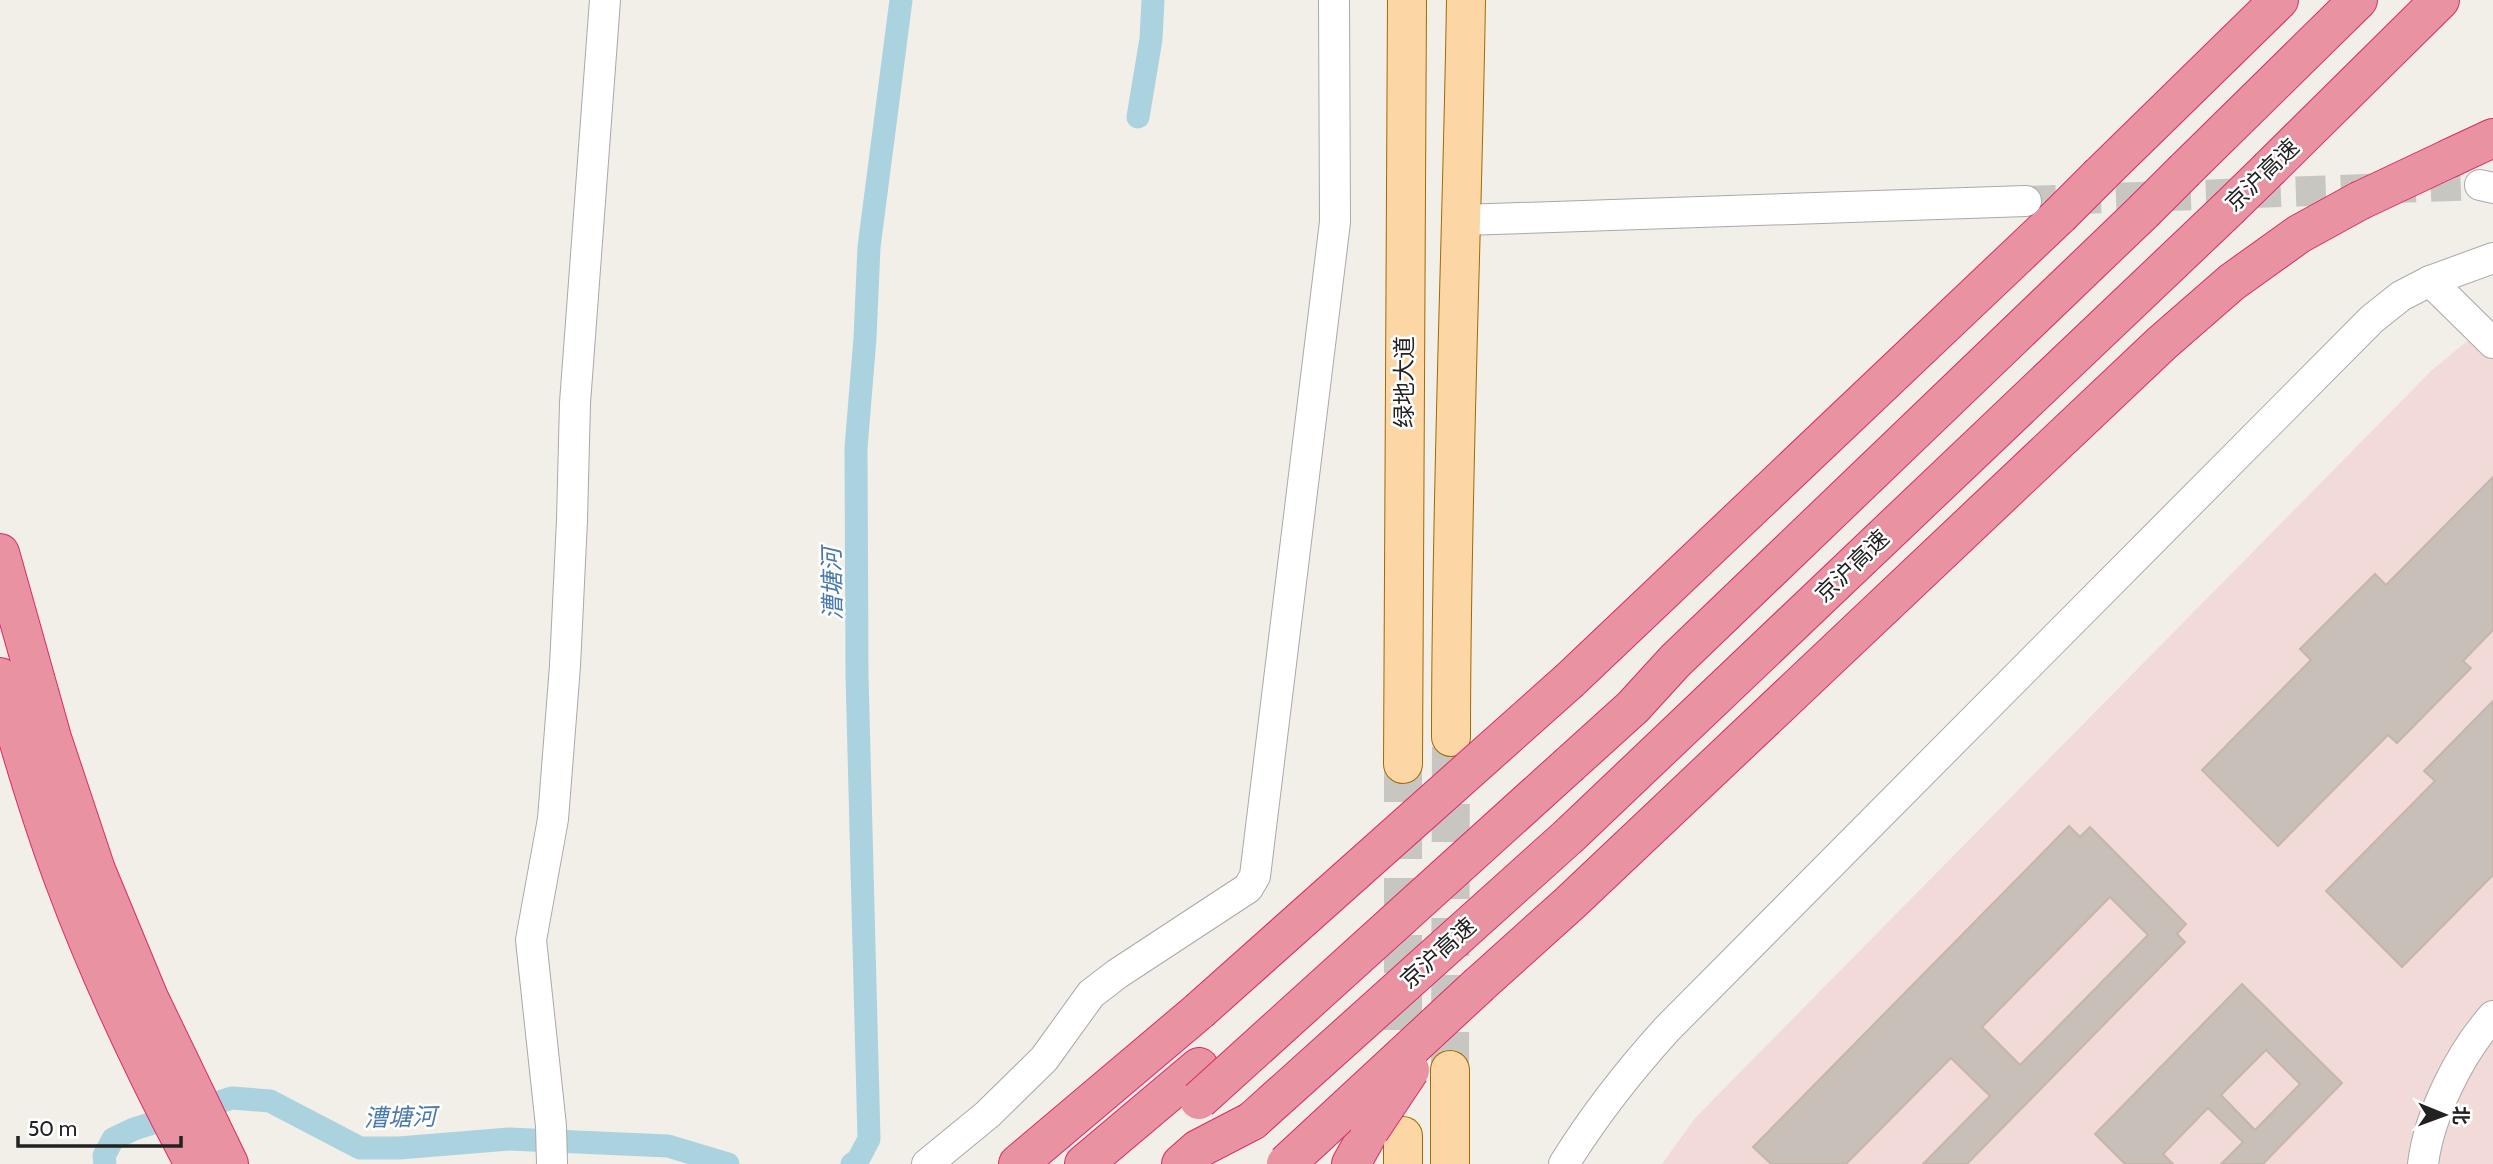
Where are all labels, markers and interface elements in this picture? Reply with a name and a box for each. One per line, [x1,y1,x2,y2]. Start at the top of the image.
street label: 京沪高速 [2219,133,2305,217]
street label: 绿地大道 [1390,336,1418,428]
street label: 京沪高速 [1809,524,1895,608]
water label: 漕塘河 [817,544,847,620]
street label: 京沪高速 [1394,912,1482,994]
north arrow [2409,1080,2479,1150]
water label: 漕塘河 [364,1102,440,1132]
scale bar [18,1104,180,1148]
text: 北 [2449,1106,2472,1125]
text: 50 m [28,1116,77,1141]

